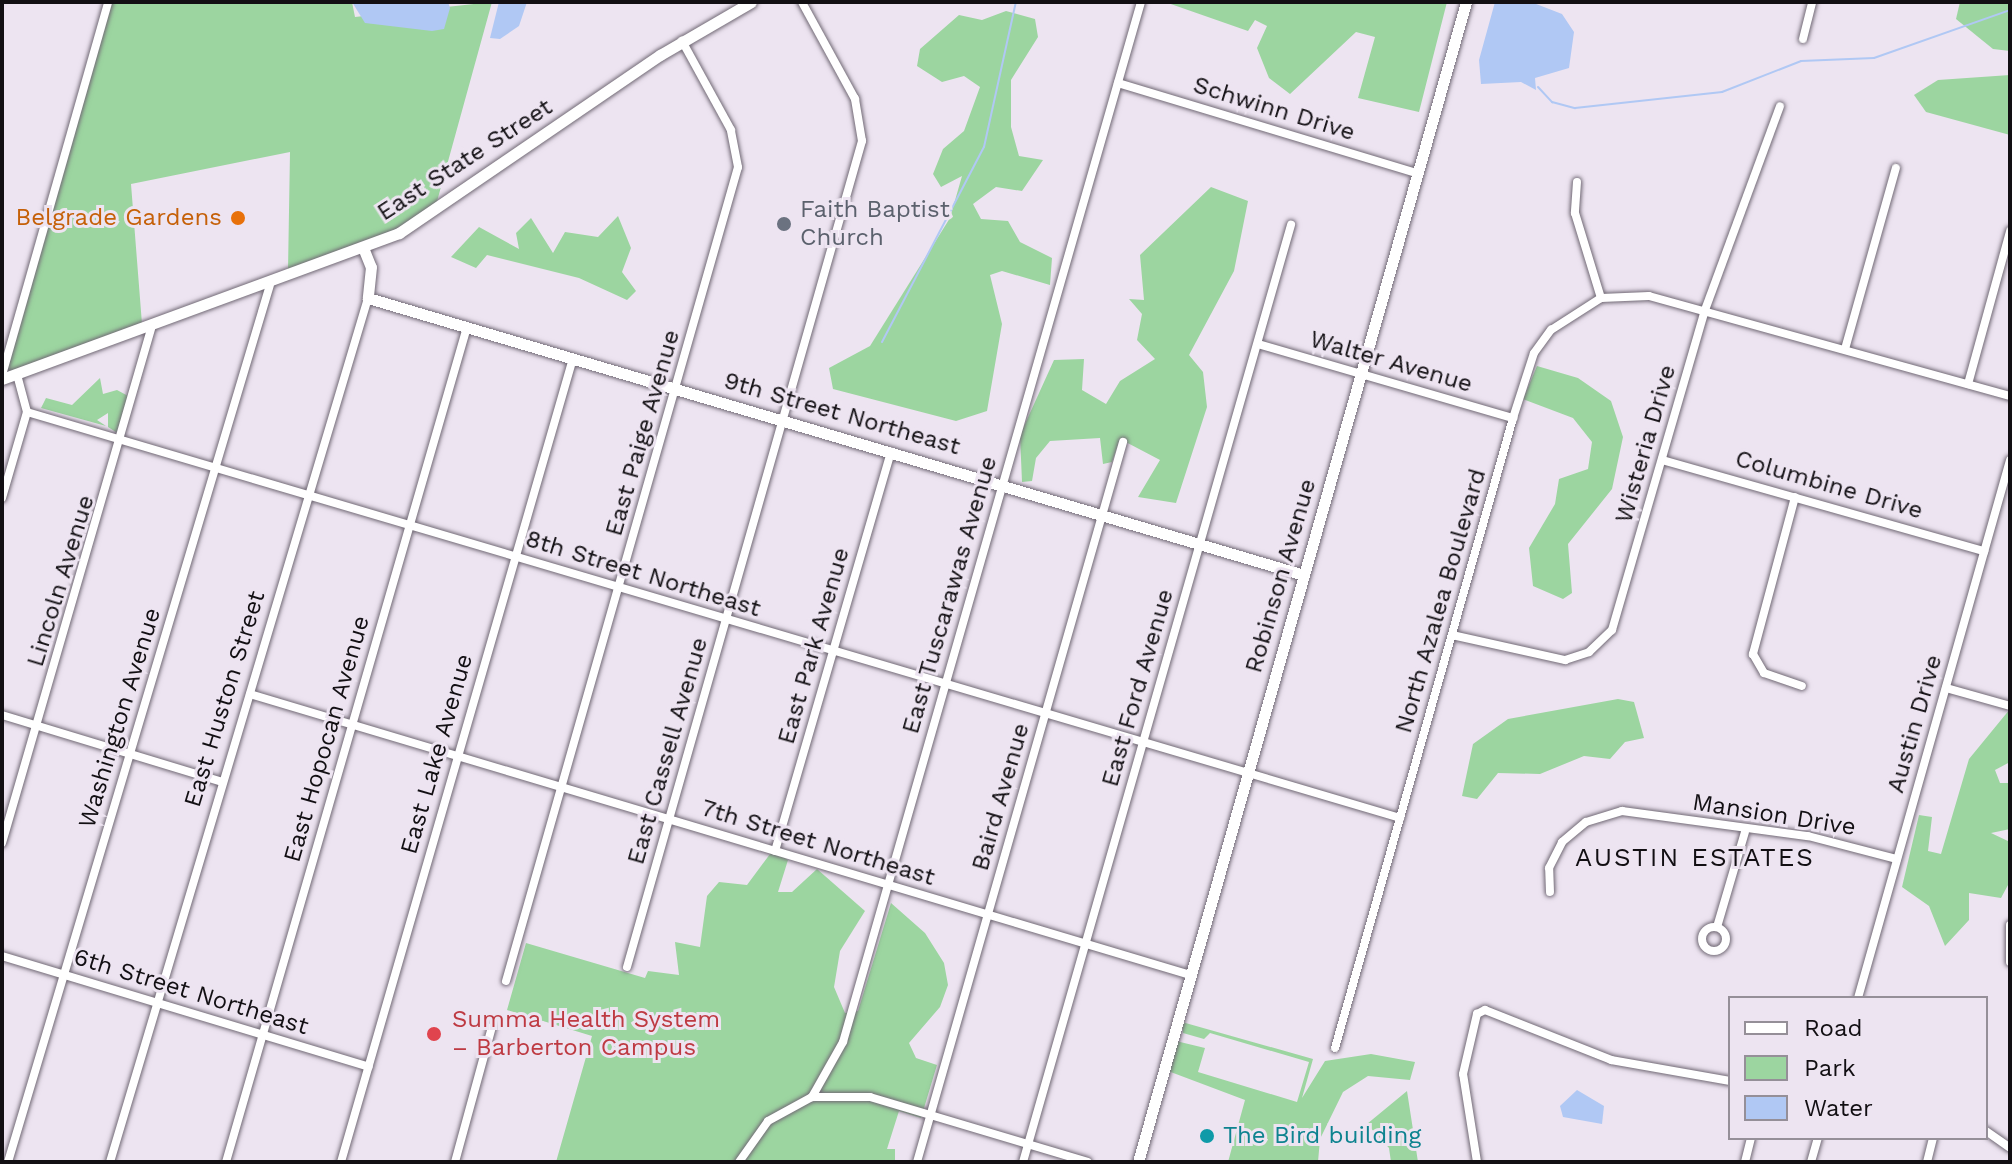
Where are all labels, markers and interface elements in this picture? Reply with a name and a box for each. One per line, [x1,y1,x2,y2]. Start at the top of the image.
street label: Schwinn Drive [1190,71,1358,147]
street label: East State Street [372,93,558,227]
place label: Faith Baptist Church [800,196,950,252]
place label: Belgrade Gardens [15,204,222,232]
marker: Belgrade Gardens [229,209,247,227]
marker: Faith Baptist Church [775,215,793,233]
street label: Walter Avenue [1306,325,1476,399]
street label: East Paige Avenue [600,326,686,540]
street label: Wisteria Drive [1610,361,1682,527]
street label: 9th Street Northeast [721,366,963,462]
street label: Columbine Drive [1732,444,1926,526]
street label: East Tuscarawas Avenue [896,452,1004,738]
street label: North Azalea Boulevard [1389,465,1493,737]
street label: Robinson Avenue [1239,475,1323,677]
street label: Lincoln Avenue [21,491,101,671]
street label: 8th Street Northeast [522,525,764,623]
street label: East Park Avenue [772,544,856,748]
street label: East Ford Avenue [1096,585,1180,791]
street label: East Huston Street [178,587,272,811]
street label: Washington Avenue [73,604,167,832]
street label: East Hopocan Avenue [278,612,376,866]
street label: East Cassell Avenue [622,633,714,869]
street label: East Lake Avenue [395,650,479,858]
street label: Austin Drive [1882,652,1948,796]
street label: Baird Avenue [966,719,1036,875]
street label: Mansion Drive [1690,788,1858,842]
street label: 7th Street Northeast [698,794,938,892]
district label: AUSTIN ESTATES [1575,842,1815,874]
street label: 6th Street Northeast [70,943,312,1041]
legend [1728,996,1988,1140]
place label: Summa Health System – Barberton Campus [452,1006,721,1062]
text: Road [1804,1014,1863,1042]
marker: Summa Health System – Barberton Campus [423,1023,445,1045]
text: Park [1804,1054,1856,1082]
text: Water [1804,1094,1873,1122]
place label: The Bird building [1223,1122,1421,1150]
marker: The Bird building [1198,1127,1216,1145]

